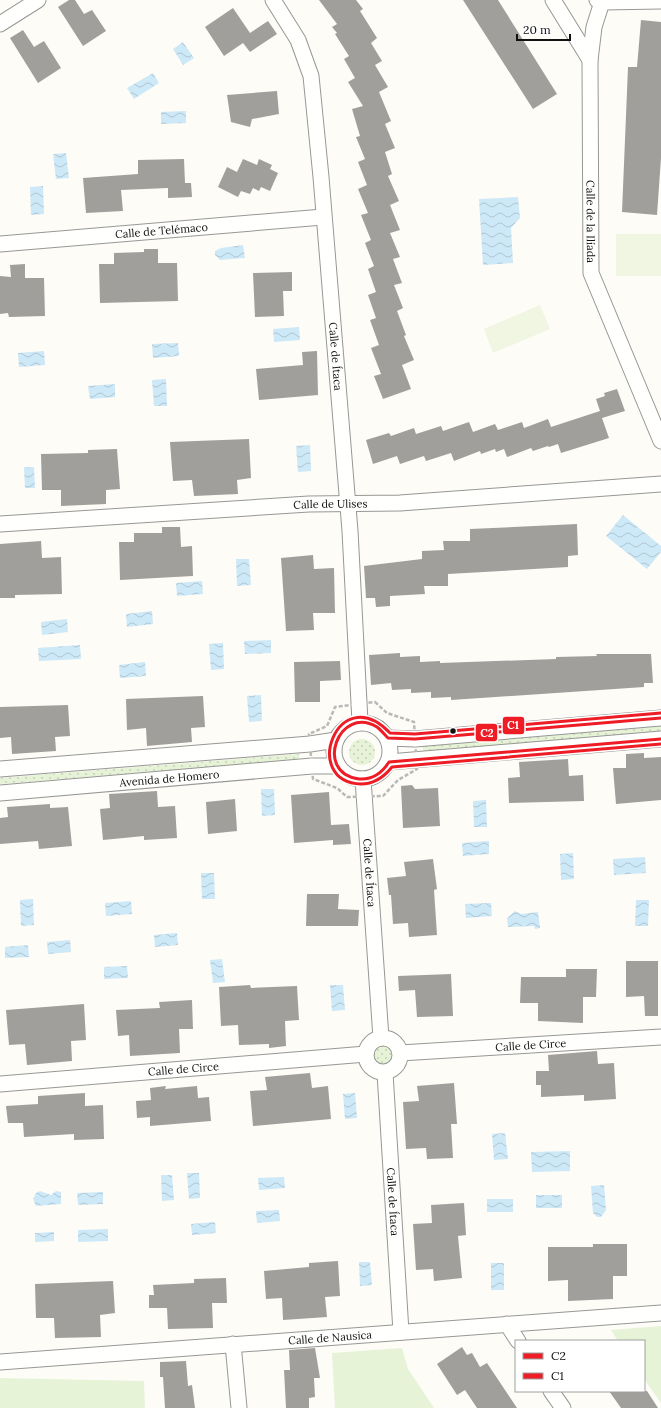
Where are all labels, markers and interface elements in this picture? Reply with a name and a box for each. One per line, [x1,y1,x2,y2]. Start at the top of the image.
scale bar [517,16,570,42]
text: 20 m [523,22,551,37]
street label: Calle de la Ilíada [584,180,598,263]
street label: Calle de Telémaco [115,220,208,241]
street label: Calle de Ítaca [326,322,346,392]
street label: Calle de Ulises [293,496,368,512]
line badge: C1 [502,716,525,735]
text: C1 [507,718,520,732]
line badge: C2 [475,723,498,742]
unlabelled marker [448,726,458,736]
text: C2 [480,726,494,740]
street label: Avenida de Homero [118,767,220,790]
street label: Calle de Ítaca [360,838,379,908]
street label: Calle de Circe [495,1036,567,1054]
street label: Calle de Circe [147,1059,219,1079]
street label: Calle de Ítaca [384,1167,402,1237]
street label: Calle de Nausica [288,1327,373,1348]
legend [515,1340,645,1392]
text: C2 [551,1348,566,1363]
text: C1 [551,1368,564,1383]

